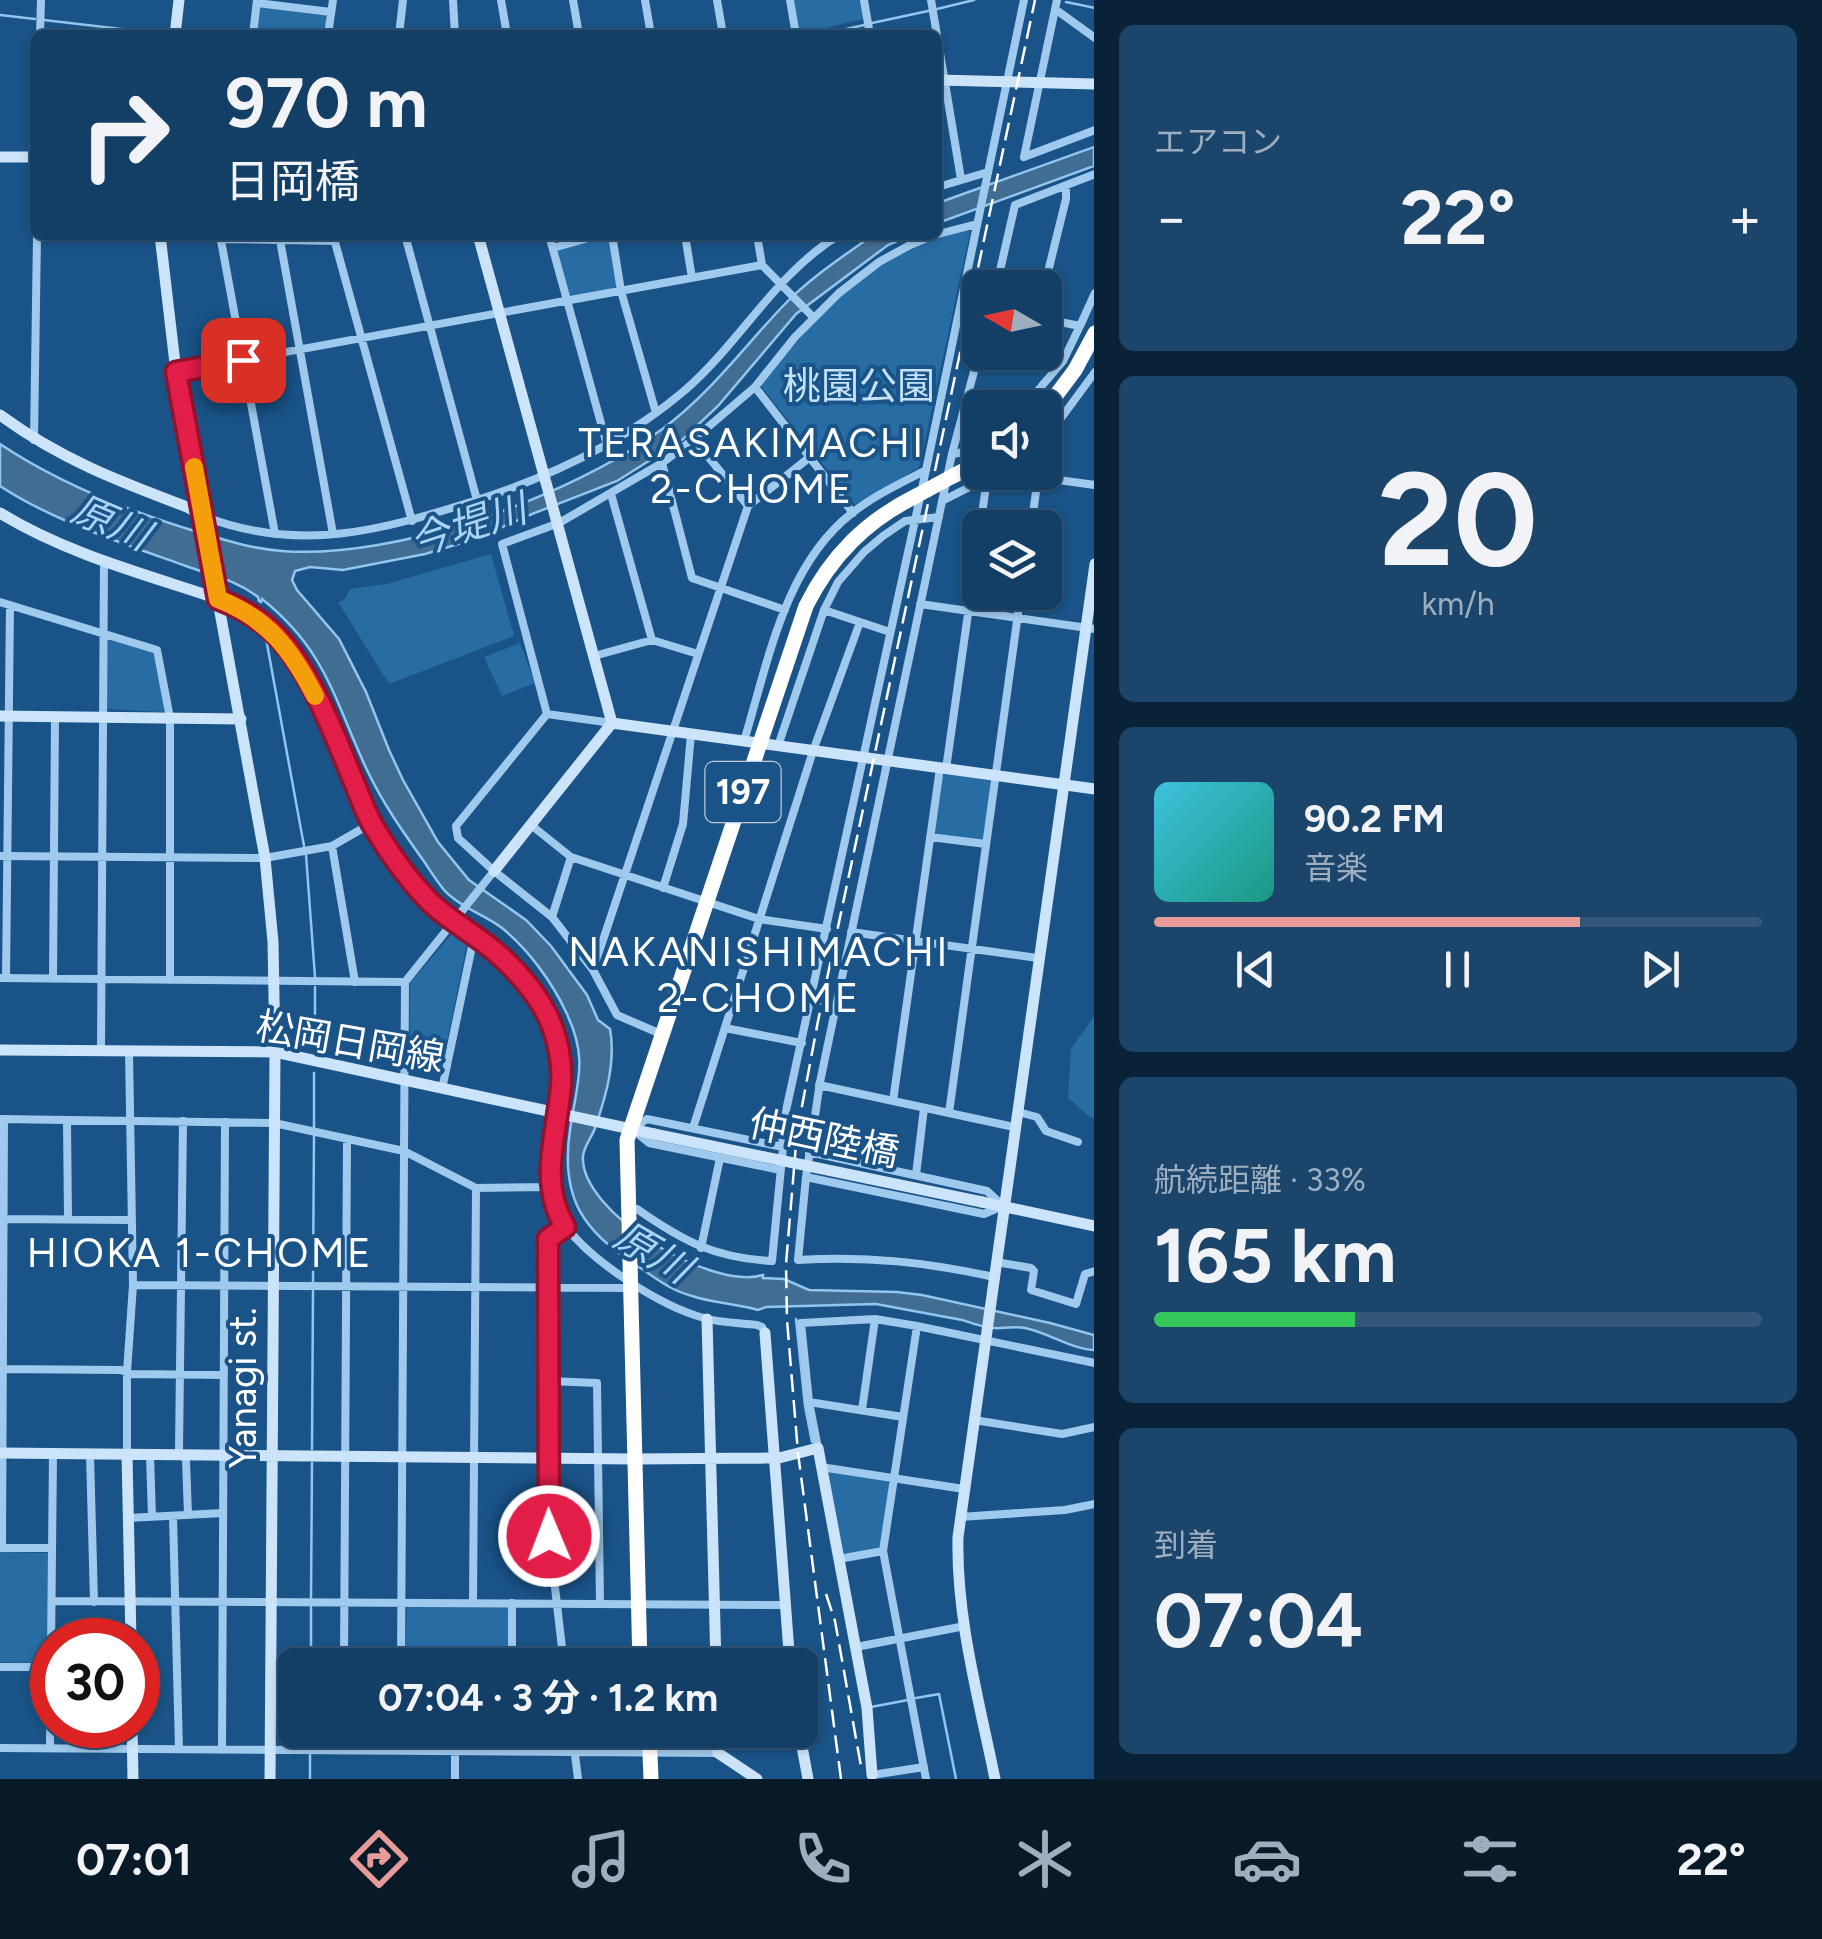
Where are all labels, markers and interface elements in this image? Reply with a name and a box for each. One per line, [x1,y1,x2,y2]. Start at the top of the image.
text: 970 m [225,60,428,145]
icon: right [60,70,190,200]
text: エアコン [1154,123,1282,161]
text: 日岡橋 [225,154,360,208]
text: 22° [1400,173,1516,263]
text: − [1154,185,1188,251]
text: + [1728,185,1762,251]
north arrow [962,270,1062,370]
map controls [962,270,1062,610]
pin [201,318,286,403]
icon: arrive [216,333,271,388]
park label: 桃園公園 [783,363,935,409]
button: sound [962,390,1062,490]
district label: TERASAKIMACHI 2-CHOME [578,419,926,513]
text: 20 [1378,442,1538,598]
water label: 今堤川 [404,482,536,566]
water label: 原川 [65,484,161,561]
button: layers [962,510,1062,610]
text: km/h [1421,585,1495,623]
road number: 197 [706,762,780,822]
text: 90.2 FM [1304,796,1445,842]
text: 音楽 [1304,849,1368,887]
district label: NAKANISHIMACHI 2-CHOME [568,928,950,1022]
icon: previous [1228,942,1283,997]
icon: pause [1430,942,1485,997]
icon: next [1633,942,1688,997]
street label: 松岡日岡線 [252,1003,448,1081]
street label: 仲西陸橋 [745,1100,903,1176]
text: 航続距離 · 33% [1154,1161,1366,1199]
water label: 原川 [606,1211,703,1295]
text: 165 km [1154,1211,1396,1301]
district label: HIOKA 1-CHOME [27,1229,373,1277]
street label: Yanagi st. [220,1307,266,1469]
position arrow [497,1484,601,1588]
text: 到着 [1154,1526,1218,1564]
text: 07:04 [1154,1576,1363,1666]
speed limit sign: 30 [30,1618,160,1748]
text: 07:04 · 3 分 · 1.2 km [378,1675,718,1721]
icon: directions [344,1824,414,1894]
icon: music [566,1824,636,1894]
icon: phone [788,1824,858,1894]
icon: climate [1010,1824,1080,1894]
icon: car [1232,1824,1302,1894]
icon: filters [1455,1824,1525,1894]
text: 07:01 [76,1832,192,1886]
text: 22° [1677,1832,1746,1886]

